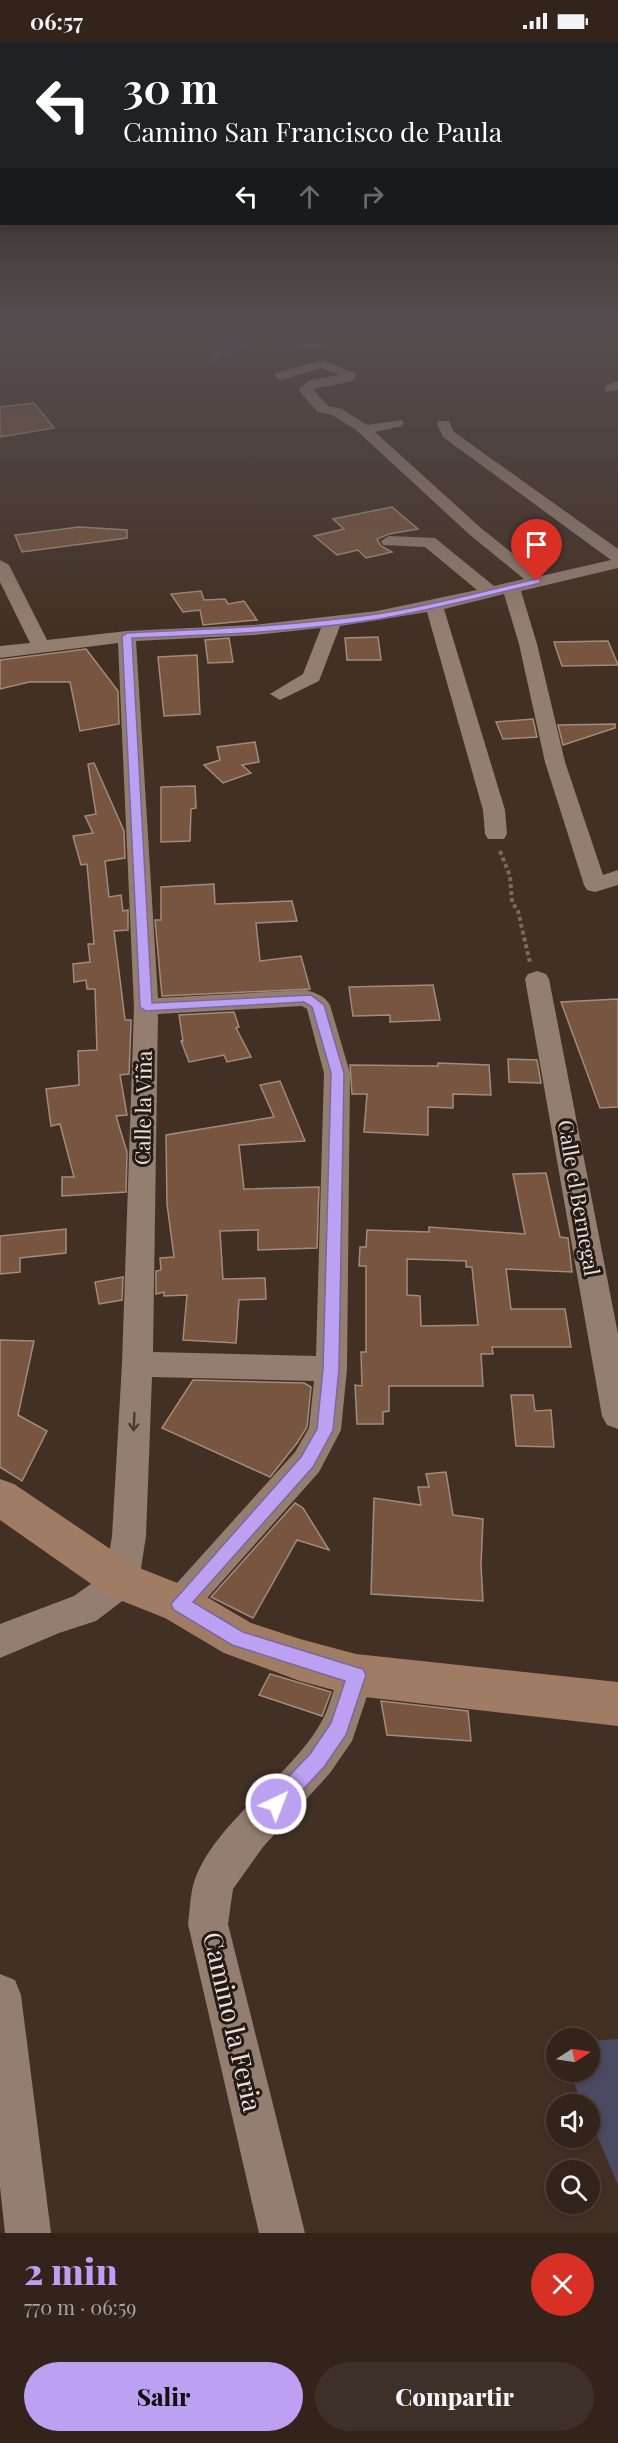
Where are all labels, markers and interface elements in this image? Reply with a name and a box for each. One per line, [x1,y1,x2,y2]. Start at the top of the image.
text: 06:57 [30,6,83,36]
text: 30 m [123,59,218,115]
icon: left [24,66,102,144]
text: Camino San Francisco de Paula [123,113,502,149]
icon: left [230,180,263,213]
icon: ahead [293,180,326,213]
icon: right [356,180,389,213]
pin [511,519,562,581]
icon: arrive [520,528,553,561]
street label: Calle la Viña [127,1050,157,1165]
street label: Calle el Bernegal [552,1117,607,1278]
one-way arrow [129,1412,140,1432]
position arrow [244,1772,308,1836]
street label: Camino la Feria [196,1929,271,2115]
north arrow [546,2028,600,2082]
map controls [546,2028,600,2214]
button: sound [546,2094,600,2148]
button: search [546,2160,600,2214]
text: 2 min [24,2246,118,2294]
button: close [531,2253,594,2316]
text: 770 m · 06:59 [24,2293,136,2320]
button: Salir [24,2362,303,2431]
button: Compartir [315,2362,594,2431]

